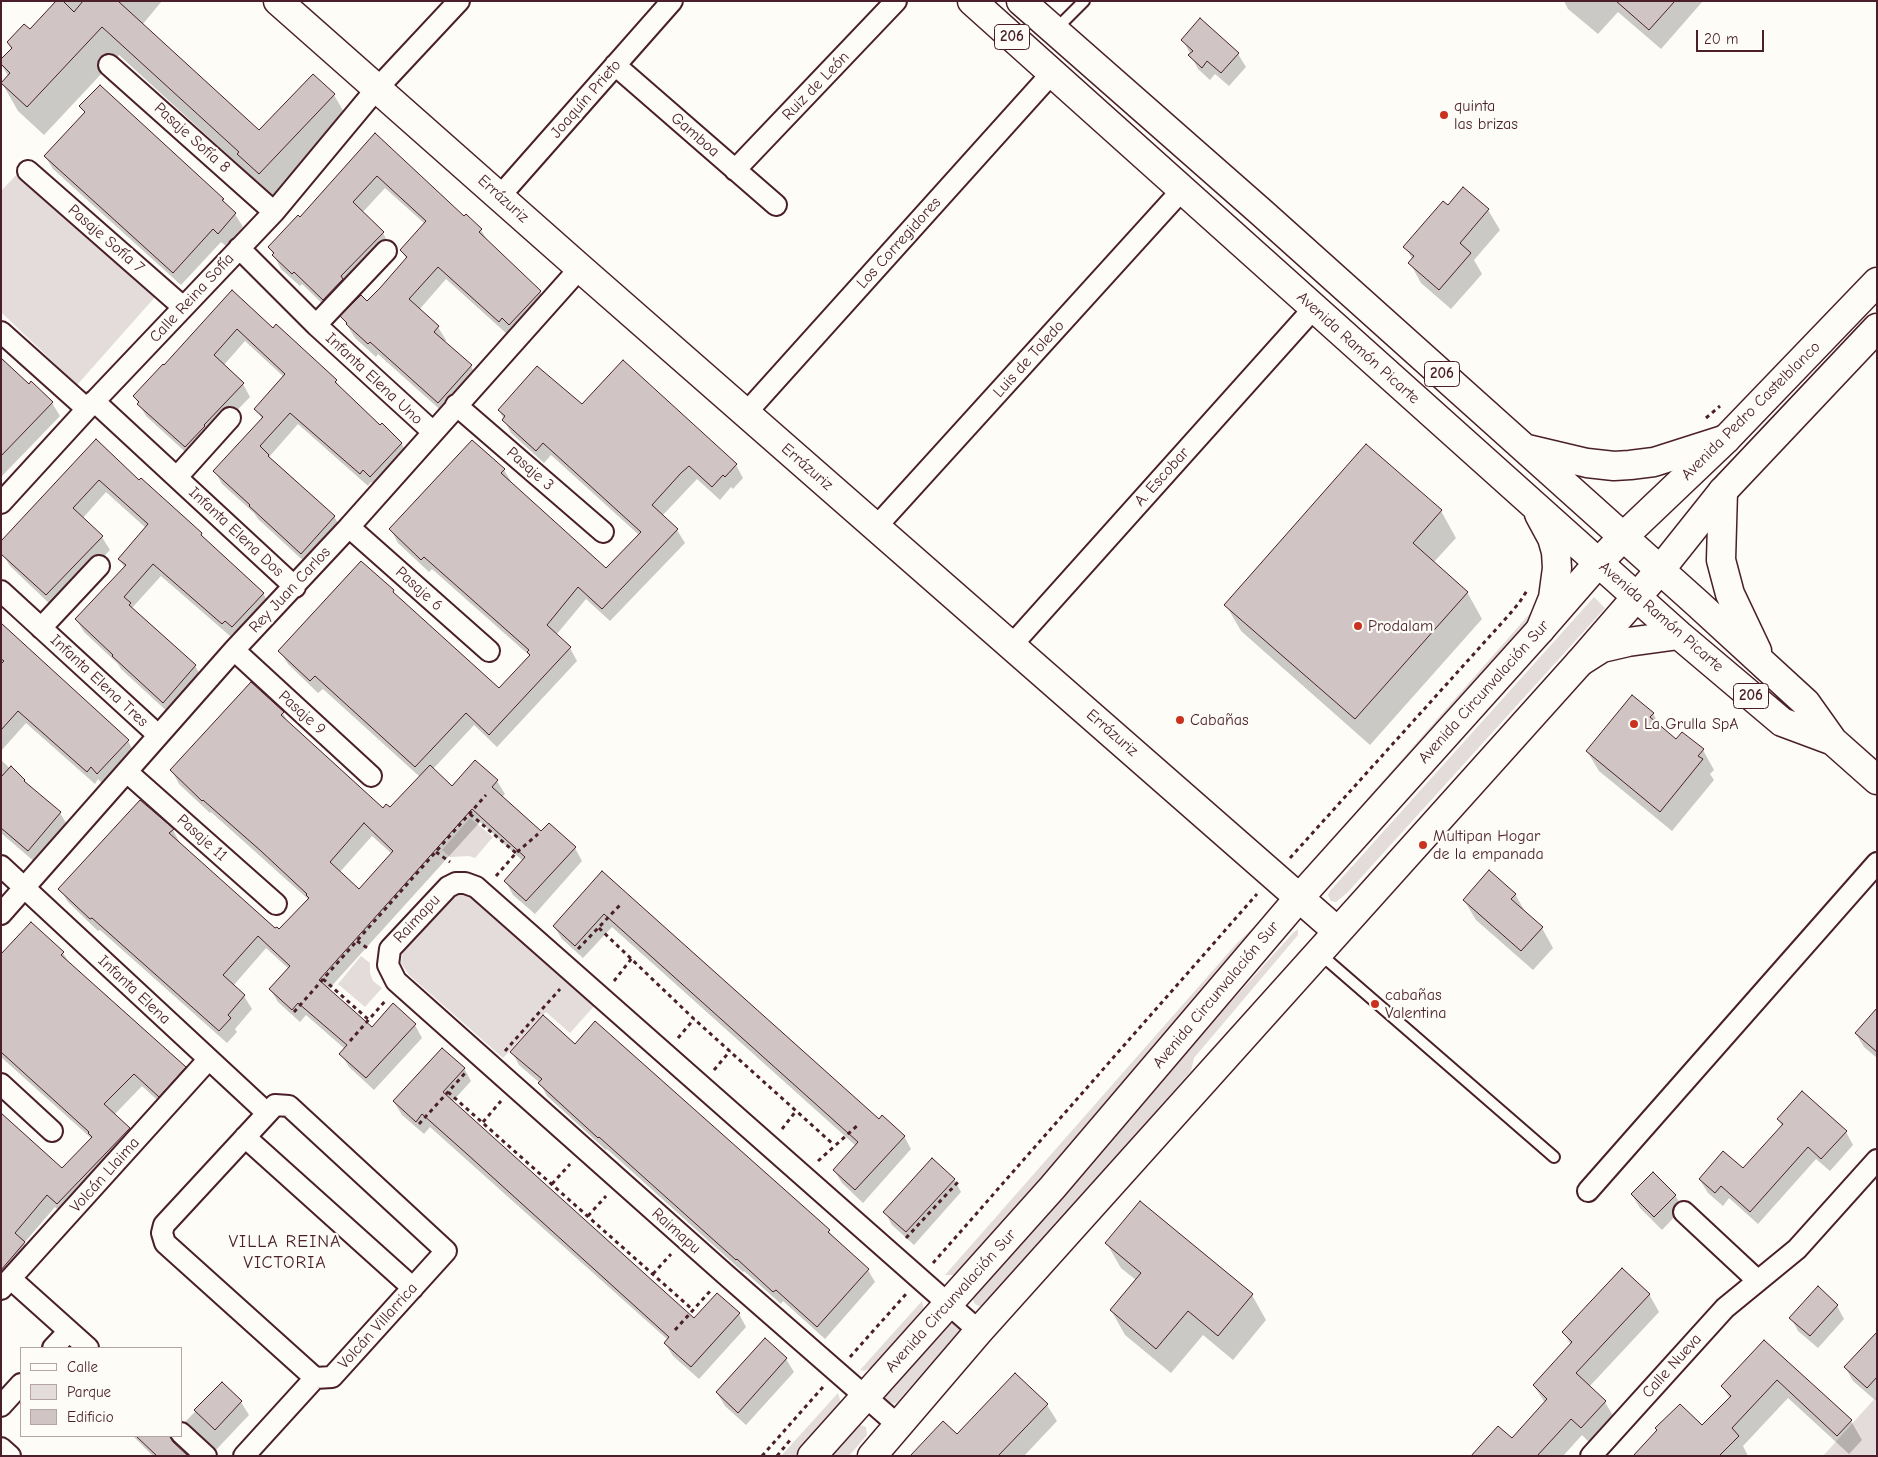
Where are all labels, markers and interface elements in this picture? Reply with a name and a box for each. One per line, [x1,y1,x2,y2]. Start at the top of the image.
scale bar [1698,20,1766,52]
road number: 206 [994,24,1030,50]
text: 20 m [1704,30,1738,48]
street label: Ruiz de León [778,47,854,125]
street label: Joaquín Prieto [547,56,625,142]
place label: quinta las brizas [1454,96,1518,134]
street label: Pasaje Sofía 8 [150,99,234,177]
street label: Gamboa [667,109,723,161]
marker: quinta las brizas [1438,109,1450,121]
street label: Errázuriz [473,171,533,227]
street label: Los Corregidores [853,193,945,293]
street label: Pasaje Sofía 7 [64,201,148,277]
street label: Calle Reina Sofía [146,249,238,347]
street label: Avenida Ramón Picarte [1293,288,1423,408]
street label: Luis de Toledo [989,316,1069,402]
street label: Infanta Elena Uno [321,329,427,429]
street label: Avenida Pedro Castelblanco [1678,338,1824,484]
road number: 206 [1424,362,1460,386]
street label: Errázuriz [777,439,837,495]
street label: Pasaje 3 [502,443,558,495]
street label: A. Escobar [1131,444,1193,510]
street label: Infanta Elena Dos [185,483,287,581]
street label: Rey Juan Carlos [245,543,335,637]
street label: Avenida Ramón Picarte [1595,558,1727,676]
street label: Pasaje 6 [391,563,447,615]
place label: Prodalam [1368,616,1433,636]
street label: Avenida Circunvalación Sur [1415,616,1553,768]
marker: Prodalam [1352,620,1364,632]
street label: Infanta Elena Tres [46,631,152,731]
road number: 206 [1734,684,1768,708]
street label: Pasaje 9 [274,687,330,739]
street label: Errázuriz [1082,705,1142,761]
place label: Cabañas [1190,710,1249,730]
marker: Cabañas [1174,714,1186,726]
place label: La Grulla SpA [1644,714,1739,734]
marker: La Grulla SpA [1628,718,1640,730]
street label: Pasaje 11 [173,810,231,866]
place label: Multipan Hogar de la empanada [1433,826,1544,864]
marker: Multipan Hogar de la empanada [1417,839,1429,851]
street label: Raimapu [390,891,444,947]
street label: Avenida Circunvalación Sur [1149,918,1283,1072]
street label: Infanta Elena [94,951,174,1029]
place label: cabañas Valentina [1385,985,1447,1023]
marker: cabañas Valentina [1369,998,1381,1010]
street label: Volcán Llaima [66,1133,144,1217]
street label: Raimapu [648,1204,704,1258]
street label: Avenida Circunvalación Sur [882,1225,1020,1377]
district label: VILLA REINA VICTORIA [227,1231,343,1274]
street label: Volcán Villarrica [334,1279,422,1373]
street label: Calle Nueva [1638,1330,1706,1402]
legend [20,1347,182,1437]
text: Calle [67,1358,98,1376]
text: Parque [67,1383,111,1401]
text: Edificio [67,1408,114,1426]

